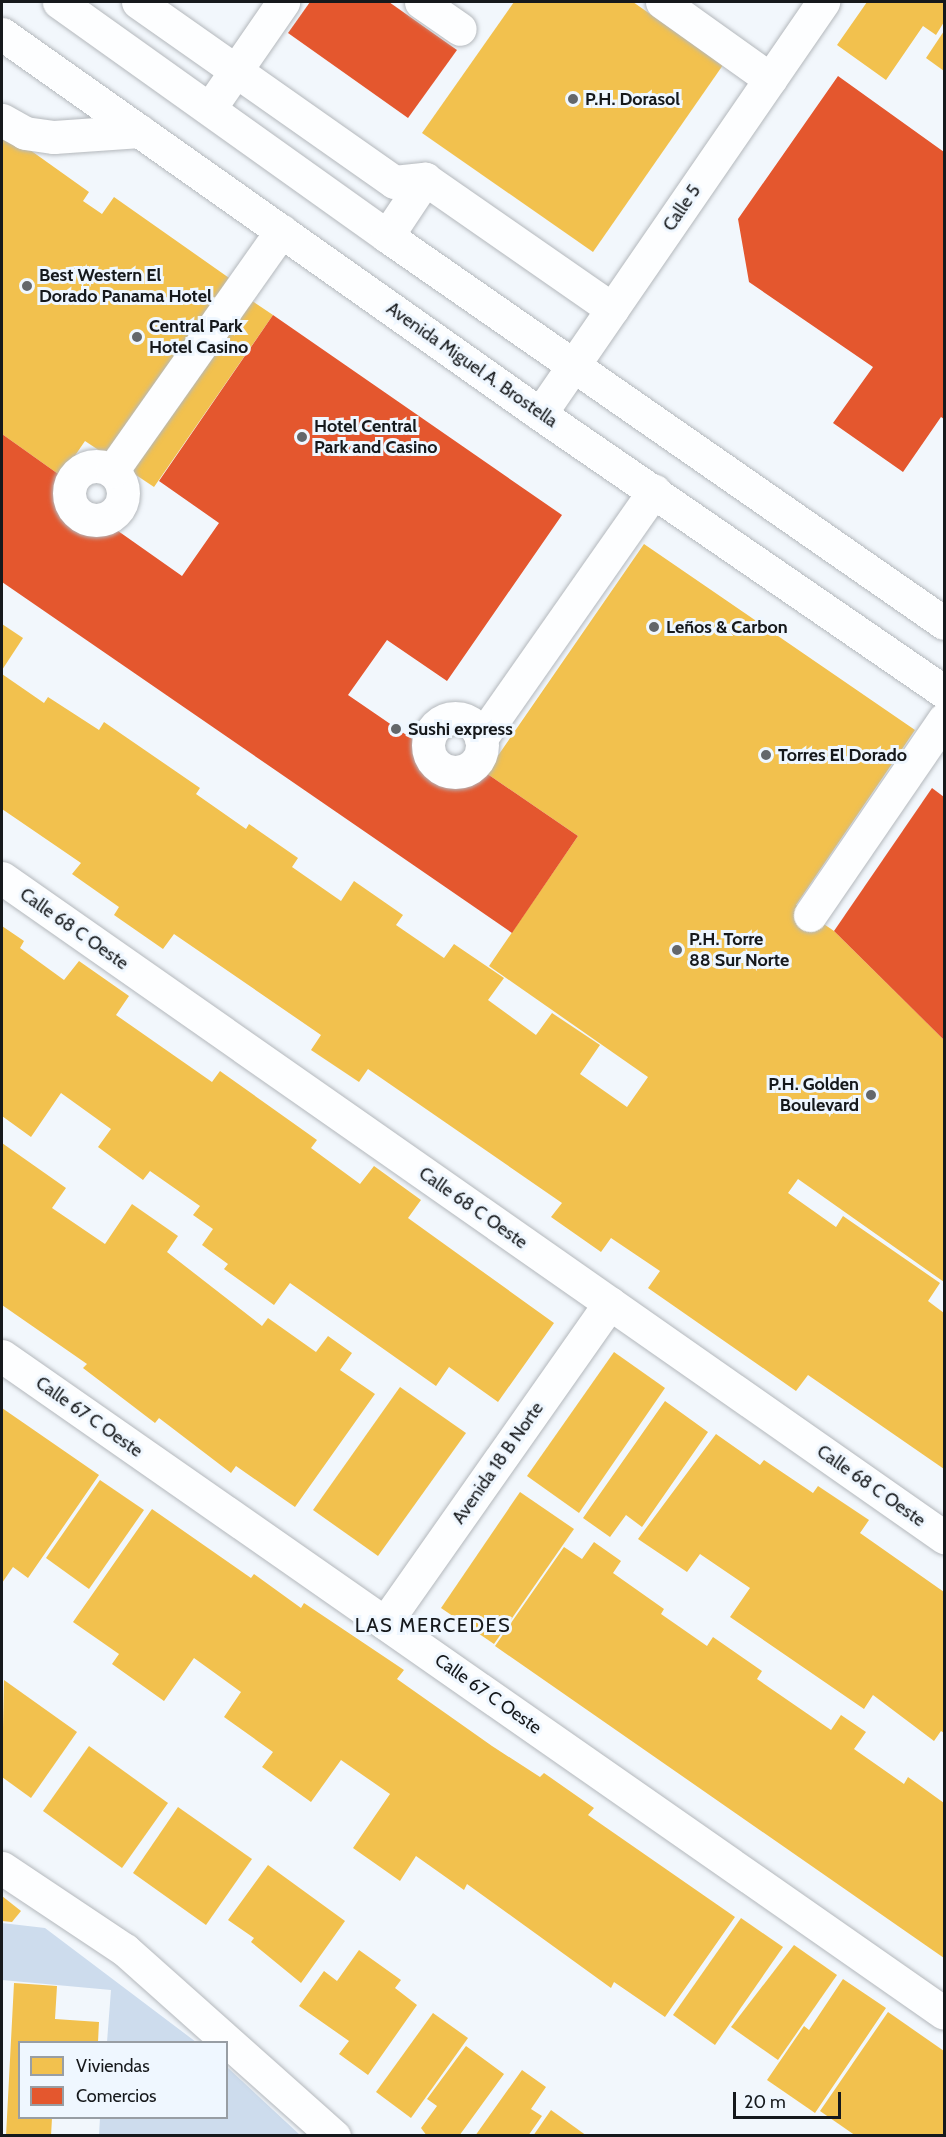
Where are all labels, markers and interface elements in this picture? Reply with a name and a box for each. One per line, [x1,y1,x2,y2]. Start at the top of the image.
place label: P.H. Dorasol [585,88,680,110]
marker: P.H. Dorasol [566,92,580,106]
street label: Calle 5 [659,181,705,235]
place label: Best Western El Dorado Panama Hotel [39,265,212,308]
marker: Best Western El Dorado Panama Hotel [20,279,34,293]
street label: Avenida Miguel A. Brostella [382,298,562,432]
place label: Central Park Hotel Casino [149,316,248,358]
marker: Central Park Hotel Casino [130,330,144,344]
place label: Hotel Central Park and Casino [314,416,437,458]
marker: Hotel Central Park and Casino [295,430,309,444]
place label: Leños & Carbon [666,616,788,638]
marker: Leños & Carbon [647,620,661,634]
place label: Sushi express [408,718,513,740]
marker: Sushi express [389,722,403,736]
place label: Torres El Dorado [778,744,907,766]
marker: Torres El Dorado [759,748,773,762]
street label: Calle 68 C Oeste [16,884,132,974]
place label: P.H. Torre 88 Sur Norte [689,929,789,972]
marker: P.H. Torre 88 Sur Norte [670,943,684,957]
place label: P.H. Golden Boulevard [768,1074,859,1116]
marker: P.H. Golden Boulevard [864,1088,878,1102]
street label: Calle 68 C Oeste [415,1163,531,1253]
street label: Calle 67 C Oeste [31,1372,147,1462]
street label: Avenida 18 B Norte [448,1398,548,1528]
street label: Calle 68 C Oeste [813,1441,929,1531]
district label: LAS MERCEDES [355,1613,511,1637]
street label: Calle 67 C Oeste [430,1649,546,1739]
legend [18,2041,228,2119]
text: Viviendas [76,2055,150,2077]
scale bar [736,2080,844,2118]
text: Comercios [76,2085,157,2107]
text: 20 m [744,2091,786,2113]

